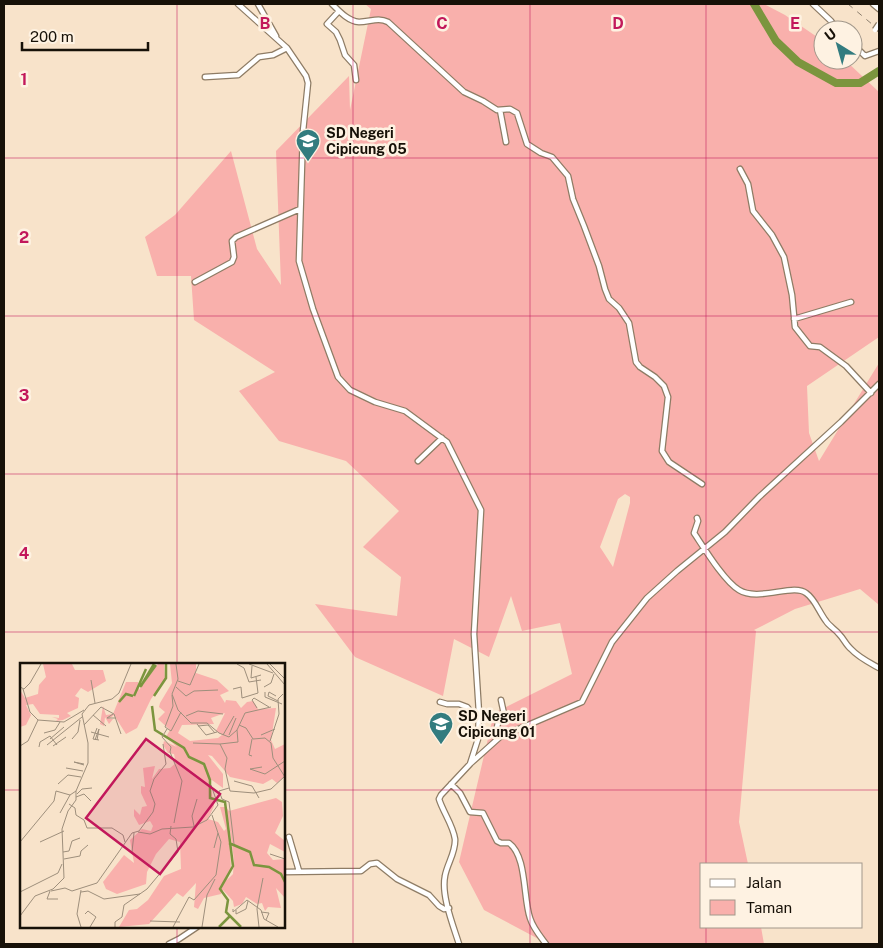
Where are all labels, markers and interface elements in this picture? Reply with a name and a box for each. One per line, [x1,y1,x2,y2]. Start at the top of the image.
text: B [260,14,271,33]
text: C [436,14,448,33]
text: D [612,14,624,33]
text: E [790,14,800,33]
scale bar [22,20,149,52]
north arrow [813,20,863,70]
text: U [821,25,839,44]
text: 200 m [30,28,74,45]
text: 1 [21,70,27,89]
place label: SD Negeri Cipicung 05 [326,125,407,157]
school or university icon: SD Negeri Cipicung 05 [295,128,321,162]
text: 2 [19,228,29,247]
text: 3 [19,386,29,405]
text: 4 [19,544,30,563]
inset map [20,663,285,928]
place label: SD Negeri Cipicung 01 [458,708,535,740]
school or university icon: SD Negeri Cipicung 01 [428,711,454,745]
legend [700,863,863,928]
text: Jalan [746,874,782,891]
text: Taman [746,899,792,916]

